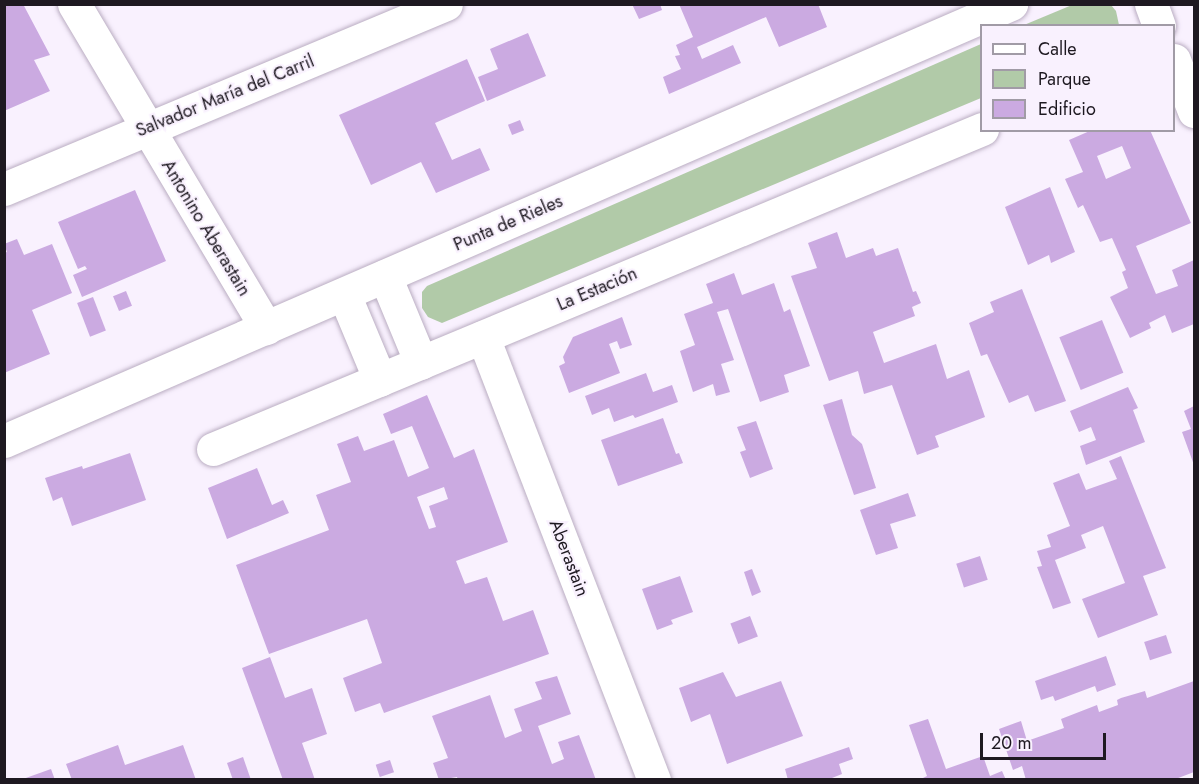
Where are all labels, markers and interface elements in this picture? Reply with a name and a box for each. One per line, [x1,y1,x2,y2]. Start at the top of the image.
legend [980,24,1175,132]
text: Calle [1038,36,1077,62]
street label: Salvador María del Carril [133,50,317,142]
text: Parque [1038,66,1091,92]
text: Edificio [1038,96,1096,122]
street label: Antonino Aberastain [157,156,255,300]
street label: Punta de Rieles [450,190,566,256]
street label: La Estación [554,262,640,316]
street label: Aberastain [544,517,594,599]
scale bar [983,721,1109,759]
text: 20 m [991,730,1031,756]

